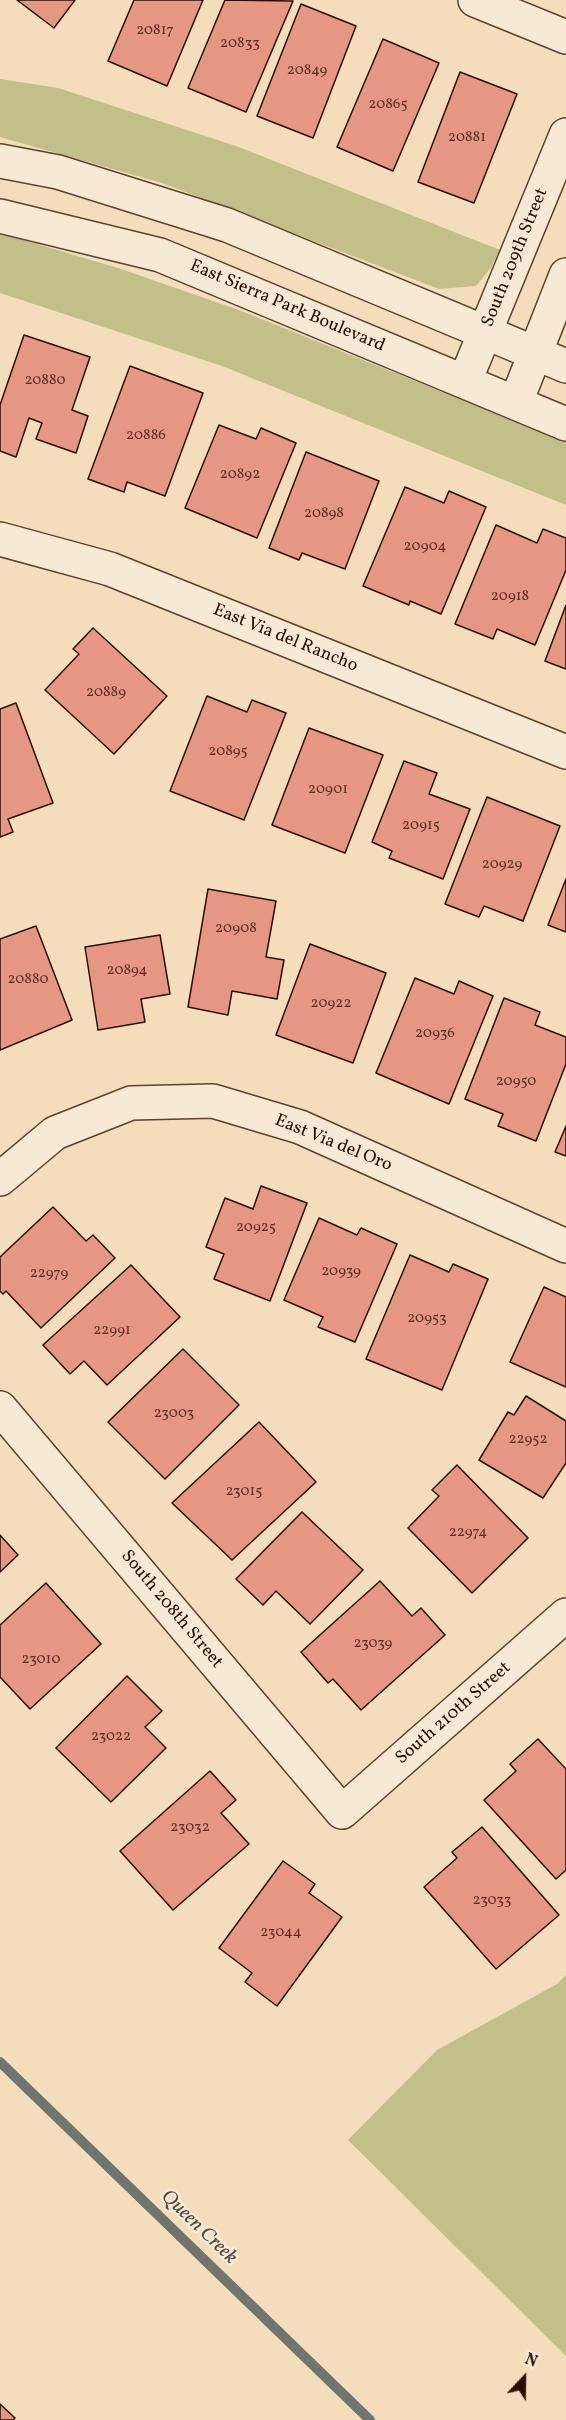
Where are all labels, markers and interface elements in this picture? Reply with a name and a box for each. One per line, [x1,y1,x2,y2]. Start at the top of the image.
house number: 20817 [136,22,174,40]
house number: 20833 [220,35,260,53]
house number: 20849 [287,62,327,80]
house number: 20865 [368,96,408,114]
house number: 20881 [448,129,486,147]
street label: South 209th Street [478,185,554,331]
street label: East Sierra Park Boulevard [186,256,388,358]
house number: 20880 [24,372,66,390]
house number: 20886 [126,427,166,445]
house number: 20892 [220,466,260,484]
house number: 20898 [304,505,344,523]
house number: 20904 [404,538,446,556]
house number: 20918 [491,588,529,606]
street label: East Via del Rancho [209,600,361,678]
house number: 20889 [86,684,126,702]
house number: 20895 [208,743,248,761]
house number: 20901 [308,781,348,799]
house number: 20915 [402,817,440,835]
house number: 20929 [482,856,522,874]
house number: 20908 [215,920,257,938]
house number: 20894 [107,962,147,980]
house number: 20880 [7,971,49,989]
house number: 20922 [311,995,351,1013]
house number: 20936 [415,1025,455,1043]
house number: 20950 [496,1073,536,1091]
street label: East Via del Oro [271,1111,395,1177]
house number: 20925 [236,1219,276,1237]
house number: 20939 [321,1263,361,1281]
house number: 22979 [30,1265,68,1283]
house number: 20953 [407,1310,447,1328]
house number: 22991 [93,1322,131,1340]
house number: 23003 [154,1405,194,1423]
house number: 22952 [509,1431,547,1449]
house number: 23015 [225,1483,263,1501]
house number: 22974 [449,1524,487,1542]
street label: South 208th Street [115,1547,227,1673]
house number: 23039 [354,1635,392,1653]
house number: 23010 [22,1651,60,1669]
street label: South 210th Street [392,1658,516,1770]
house number: 23022 [91,1728,131,1746]
house number: 23032 [170,1819,210,1837]
house number: 23033 [473,1892,511,1910]
house number: 23044 [260,1924,302,1942]
water label: Queen Creek [155,2186,241,2270]
north arrow [494,2348,554,2408]
text: N [521,2349,540,2374]

